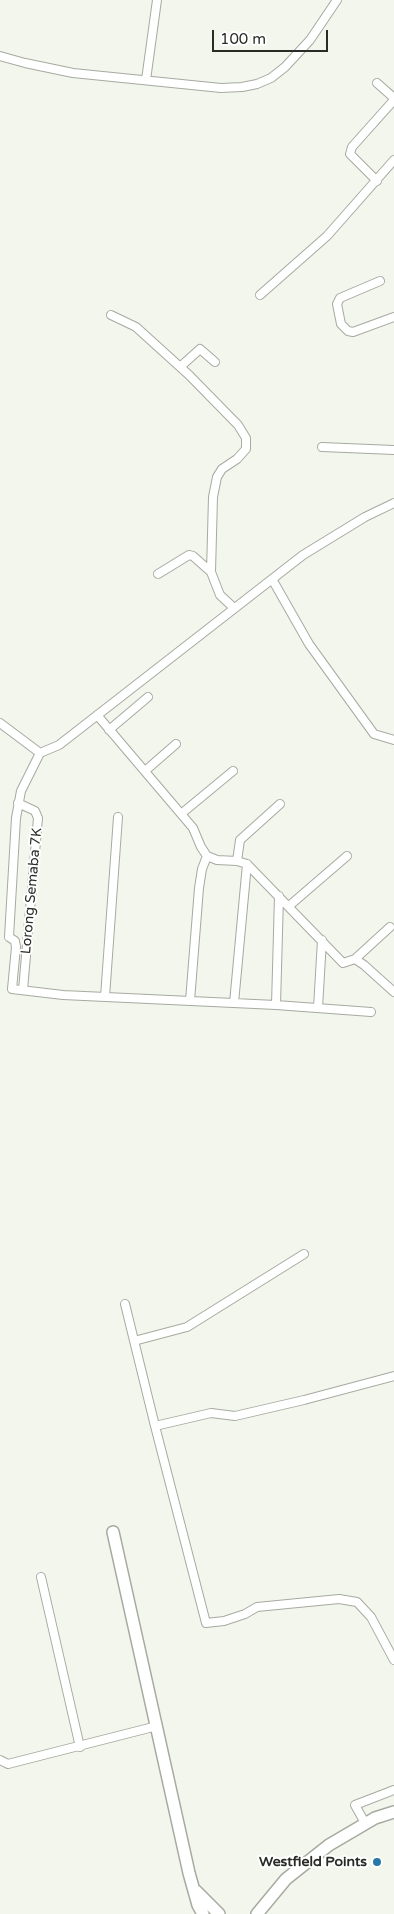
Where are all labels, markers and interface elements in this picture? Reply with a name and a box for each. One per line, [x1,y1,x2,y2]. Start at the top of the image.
scale bar [214,20,330,52]
text: 100 m [220,30,266,48]
street label: Lorong Semaba 7K [18,827,46,955]
place label: Westfield Points [259,1854,367,1870]
marker: Westfield Points [371,1856,383,1868]

